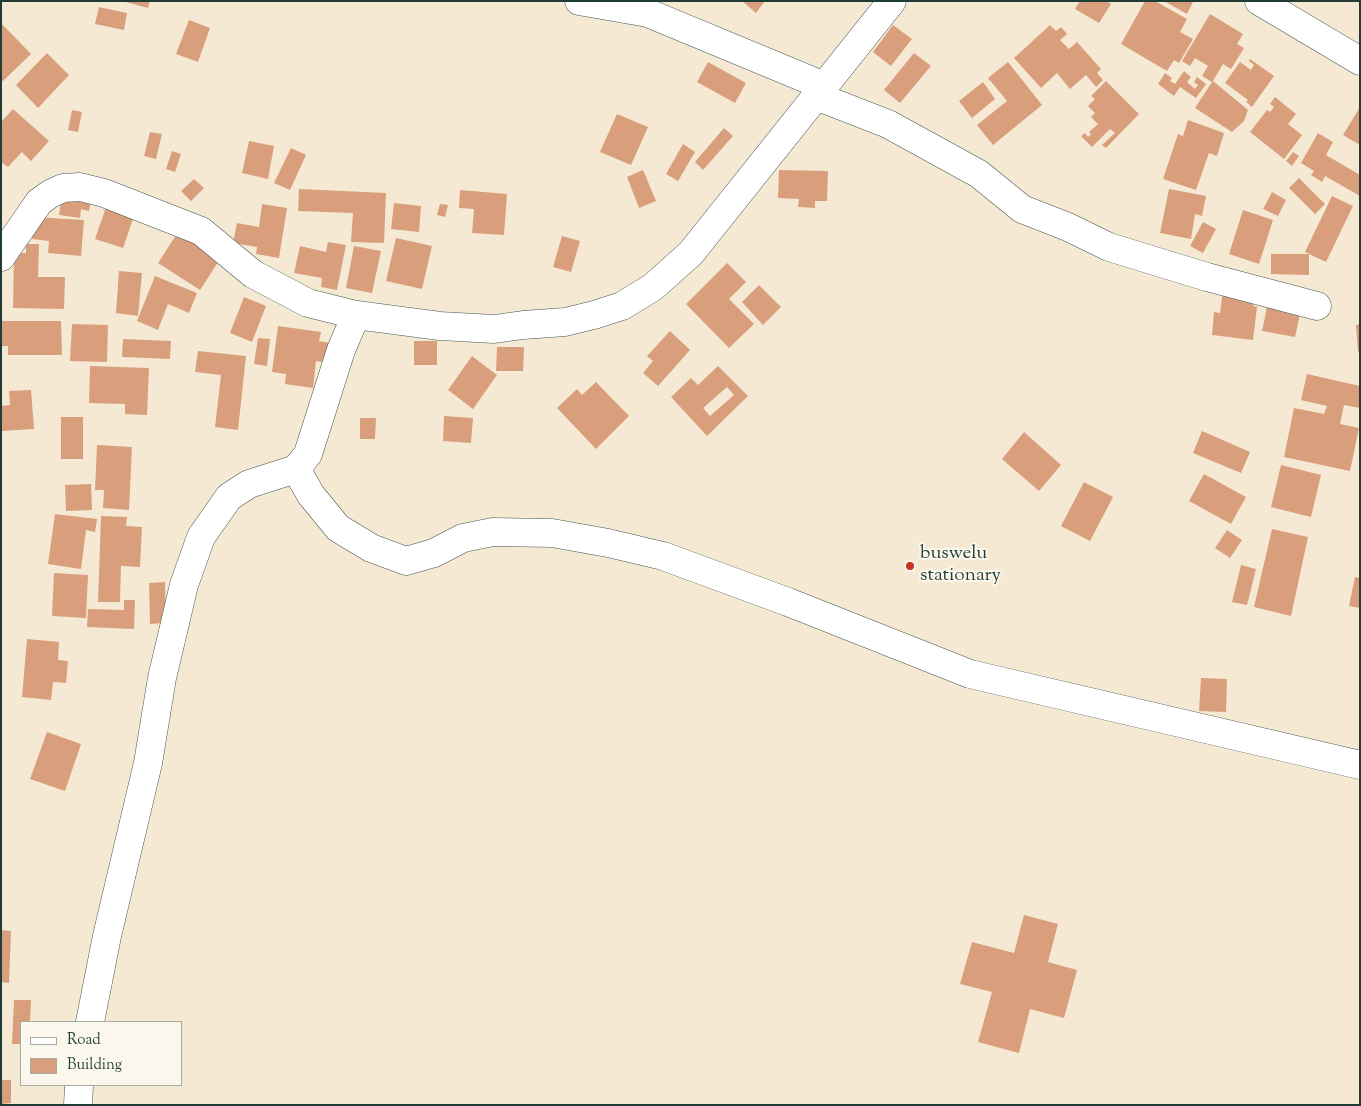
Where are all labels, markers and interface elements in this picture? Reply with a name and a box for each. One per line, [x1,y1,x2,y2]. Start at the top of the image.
place label: buswelu stationary [920,544,1001,588]
marker: buswelu stationary [904,560,916,572]
legend [20,1021,182,1086]
text: Road [67,1030,101,1051]
text: Building [67,1055,122,1076]

